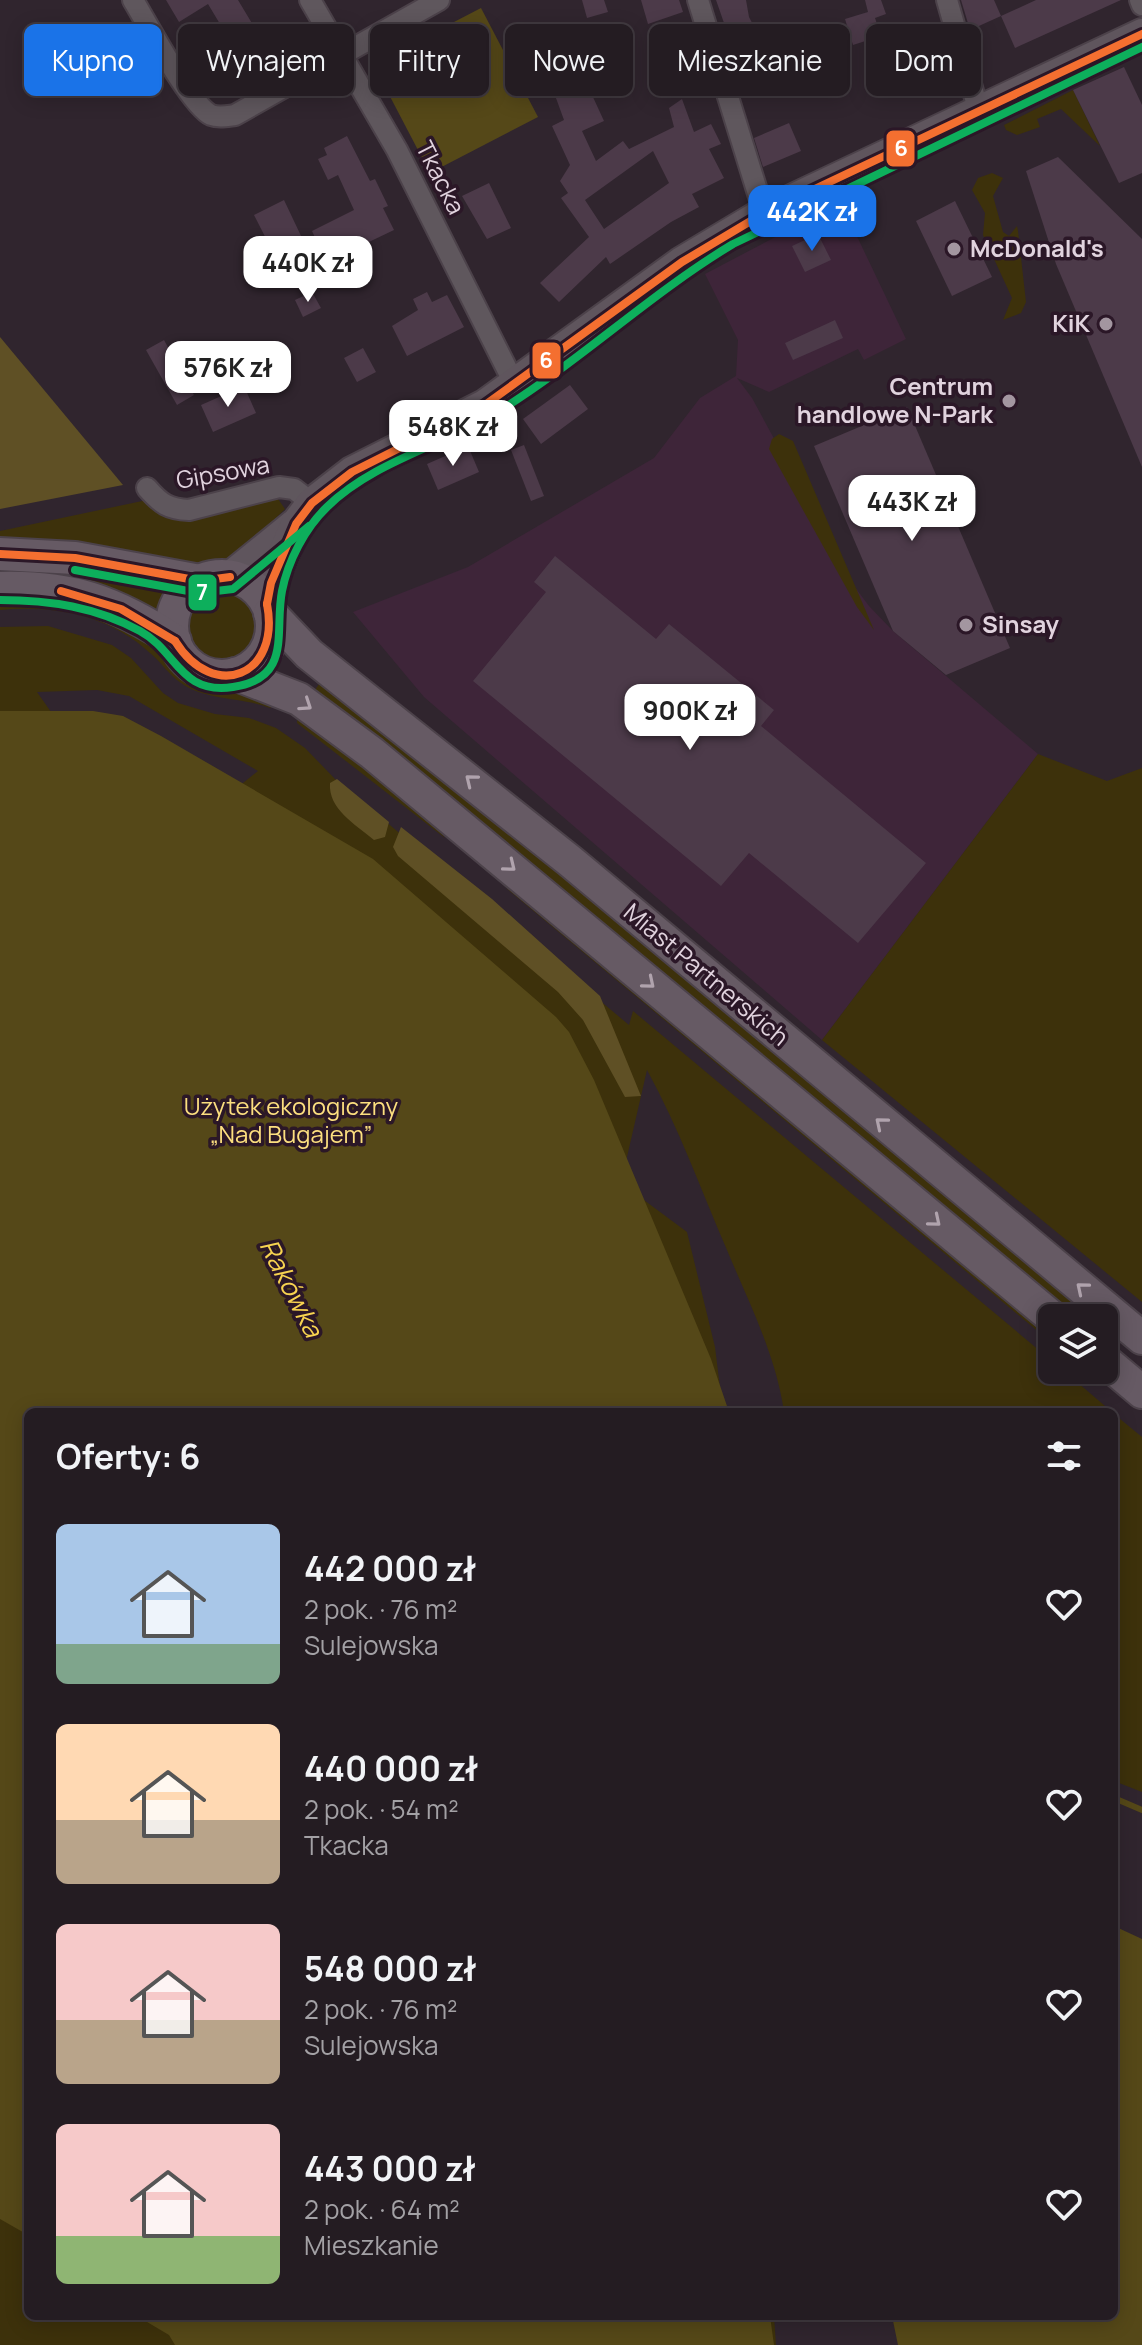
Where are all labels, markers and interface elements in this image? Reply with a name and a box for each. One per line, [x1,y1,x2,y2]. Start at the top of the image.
chip: Kupno [24,24,162,96]
chip: Wynajem [178,24,354,96]
chip: Filtry [370,24,489,96]
chip: Nowe [505,24,633,96]
chip: Mieszkanie [649,24,850,96]
chip: Dom [866,24,981,96]
line badge: 6 [885,129,916,168]
text: 6 [894,133,908,163]
street label: Tkacka [409,135,474,220]
pin: 442K zł [738,185,886,253]
text: 442K zł [766,193,858,229]
place label: McDonald's [970,231,1104,264]
pin: 440K zł [234,236,382,304]
marker: McDonald's [945,240,963,258]
text: 440K zł [261,244,355,280]
place label: KiK [1052,306,1090,339]
marker: KiK [1097,315,1115,333]
pin: 576K zł [154,341,302,409]
line badge: 6 [531,341,562,380]
text: 6 [539,345,553,375]
text: 576K zł [183,349,273,385]
place label: Centrum handlowe N-Park [797,369,994,430]
marker: Centrum handlowe N-Park [1000,392,1018,410]
pin: 548K zł [379,400,527,468]
text: 548K zł [407,408,499,444]
street label: Gipsowa [174,447,272,496]
pin: 443K zł [838,475,986,543]
text: 443K zł [866,483,958,519]
line badge: 7 [187,573,218,612]
text: 7 [196,577,208,607]
place label: Sinsay [982,607,1060,640]
marker: Sinsay [957,616,975,634]
pin: 900K zł [616,684,764,752]
text: 900K zł [642,692,738,728]
one-way arrow [298,695,312,710]
one-way arrow [466,775,480,790]
one-way arrow [501,856,515,871]
street label: Miast Partnerskich [618,895,796,1053]
one-way arrow [640,973,655,988]
park label: Użytek ekologiczny „Nad Bugajem” [184,1089,399,1150]
one-way arrow [876,1118,891,1133]
one-way arrow [926,1211,940,1226]
water label: Rakówka [252,1232,333,1344]
one-way arrow [1077,1283,1091,1298]
map controls [1038,1304,1118,1384]
button: layers [1038,1304,1118,1384]
text: Oferty: 6 [56,1433,201,1479]
icon: filters [1042,1434,1086,1478]
text: 442 000 zł [304,1545,476,1591]
icon: home [120,1556,216,1652]
icon: heart [1042,1582,1086,1626]
text: 2 pok. · 76 m² [304,1591,457,1627]
text: Sulejowska [304,1627,439,1663]
text: 440 000 zł [304,1745,478,1791]
icon: home [120,1756,216,1852]
icon: heart [1042,1782,1086,1826]
text: 2 pok. · 54 m² [304,1791,459,1827]
text: Tkacka [304,1827,389,1863]
text: 548 000 zł [304,1945,476,1991]
icon: home [120,1956,216,2052]
icon: heart [1042,1982,1086,2026]
text: 2 pok. · 76 m² [304,1991,457,2027]
text: Sulejowska [304,2027,439,2063]
text: 443 000 zł [304,2145,476,2191]
icon: home [120,2156,216,2252]
icon: heart [1042,2182,1086,2226]
text: 2 pok. · 64 m² [304,2191,460,2227]
text: Mieszkanie [304,2227,439,2263]

